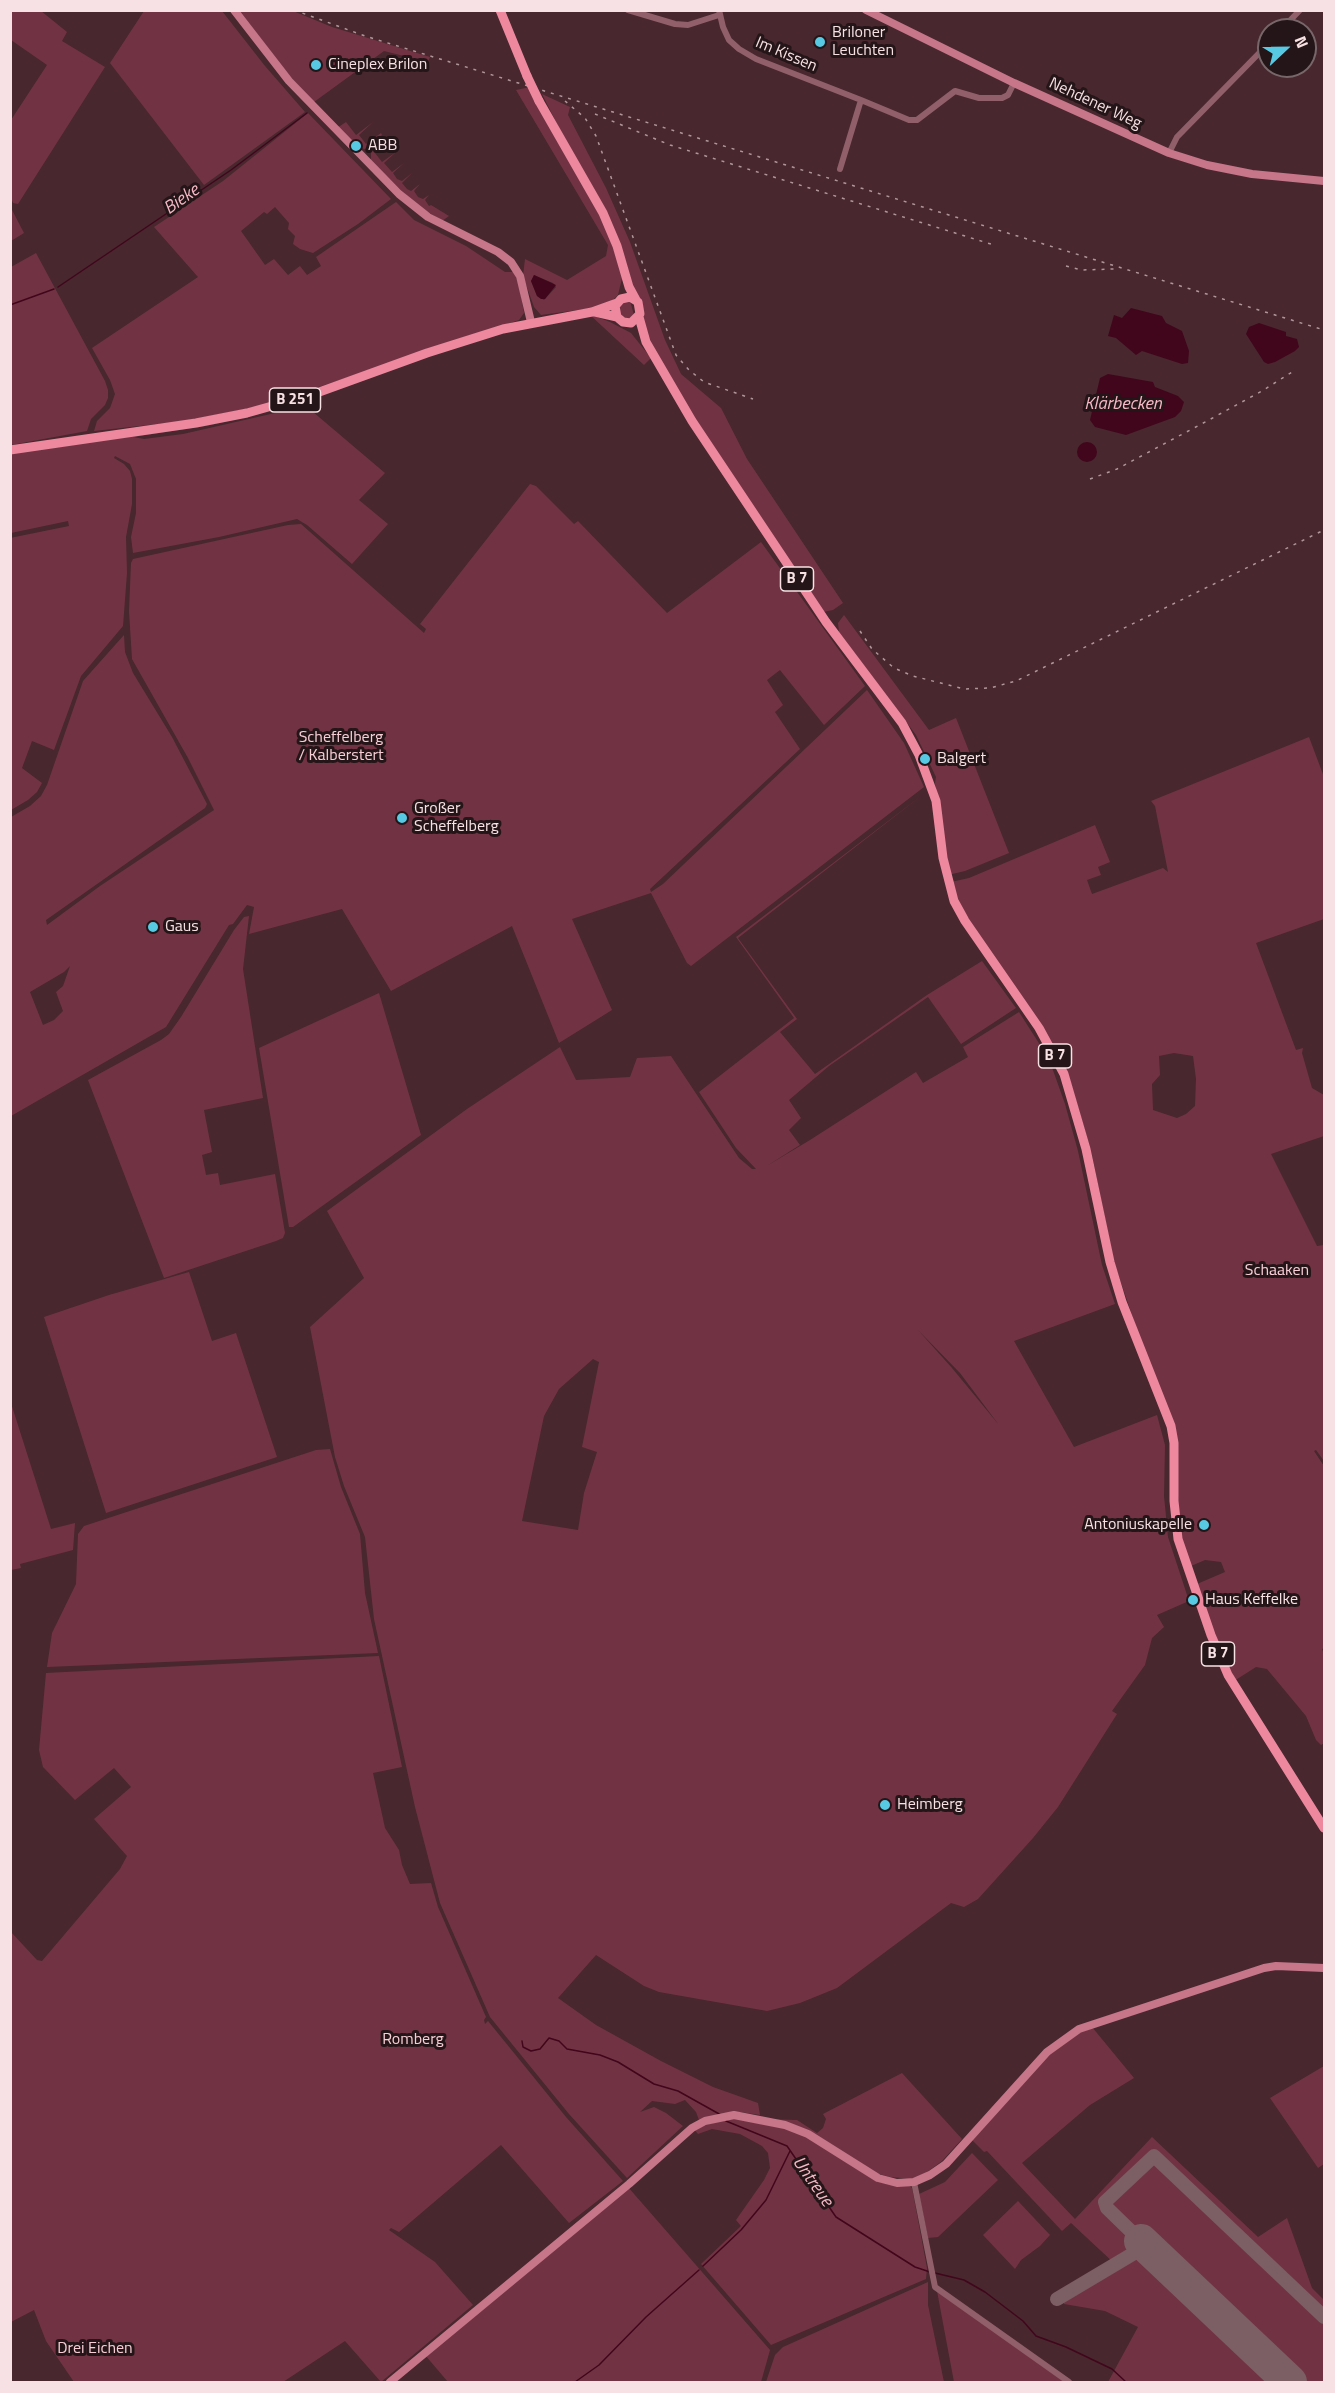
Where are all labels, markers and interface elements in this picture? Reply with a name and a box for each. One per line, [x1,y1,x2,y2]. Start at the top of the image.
north arrow [1257,18,1317,78]
place label: Briloner Leuchten [832,23,894,61]
text: N [1289,32,1315,52]
street label: Im Kissen [752,33,820,77]
marker: Briloner Leuchten [813,35,827,49]
place label: Cineplex Brilon [328,55,427,75]
marker: Cineplex Brilon [309,58,323,72]
street label: Nehdener Weg [1046,74,1144,134]
place label: ABB [368,136,397,156]
marker: ABB [349,139,363,153]
water label: Bieke [160,180,204,220]
road number: B 251 [270,388,320,412]
water label: Klärbecken [1084,394,1162,416]
road number: B 7 [780,567,814,591]
park label: Scheffelberg / Kalberstert [298,728,384,766]
place label: Balgert [937,749,986,769]
marker: Balgert [918,752,932,766]
place label: Großer Scheffelberg [414,799,499,837]
marker: Großer Scheffelberg [395,811,409,825]
place label: Gaus [165,917,199,937]
marker: Gaus [146,920,160,934]
road number: B 7 [1038,1044,1072,1068]
park label: Schaaken [1245,1261,1309,1281]
place label: Antoniuskapelle [1084,1515,1192,1535]
marker: Antoniuskapelle [1197,1518,1211,1532]
place label: Haus Keffelke [1205,1590,1298,1610]
marker: Haus Keffelke [1186,1593,1200,1607]
road number: B 7 [1202,1642,1234,1666]
place label: Heimberg [897,1795,963,1815]
marker: Heimberg [878,1798,892,1812]
park label: Romberg [382,2030,444,2050]
water label: Untreue [787,2153,837,2211]
park label: Drei Eichen [57,2339,133,2359]

